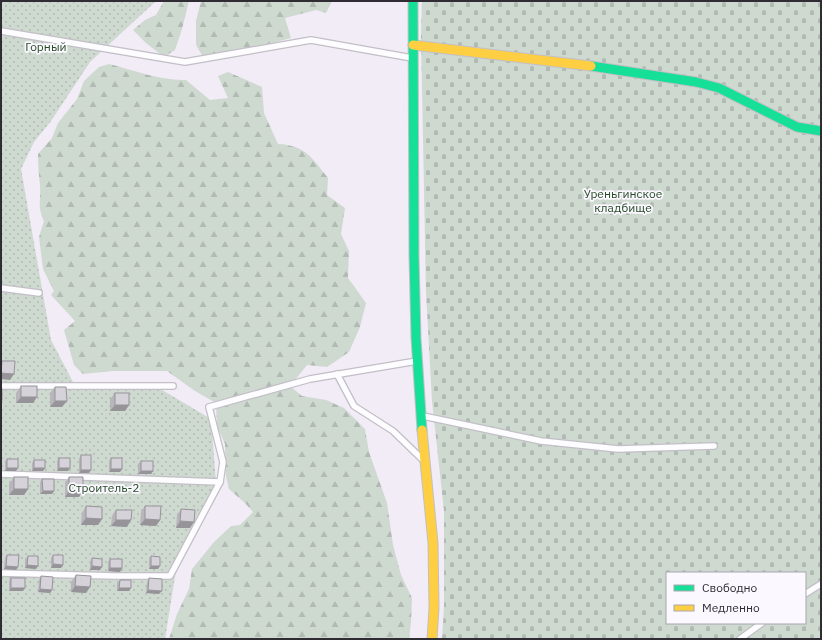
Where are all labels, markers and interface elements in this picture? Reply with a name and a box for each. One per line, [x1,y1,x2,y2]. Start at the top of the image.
park label: Горный [25,39,67,54]
park label: Уреньгинское кладбище [584,186,663,215]
park label: Строитель-2 [68,480,140,495]
legend [666,572,806,624]
text: Свободно [702,580,758,595]
text: Медленно [702,600,760,615]

